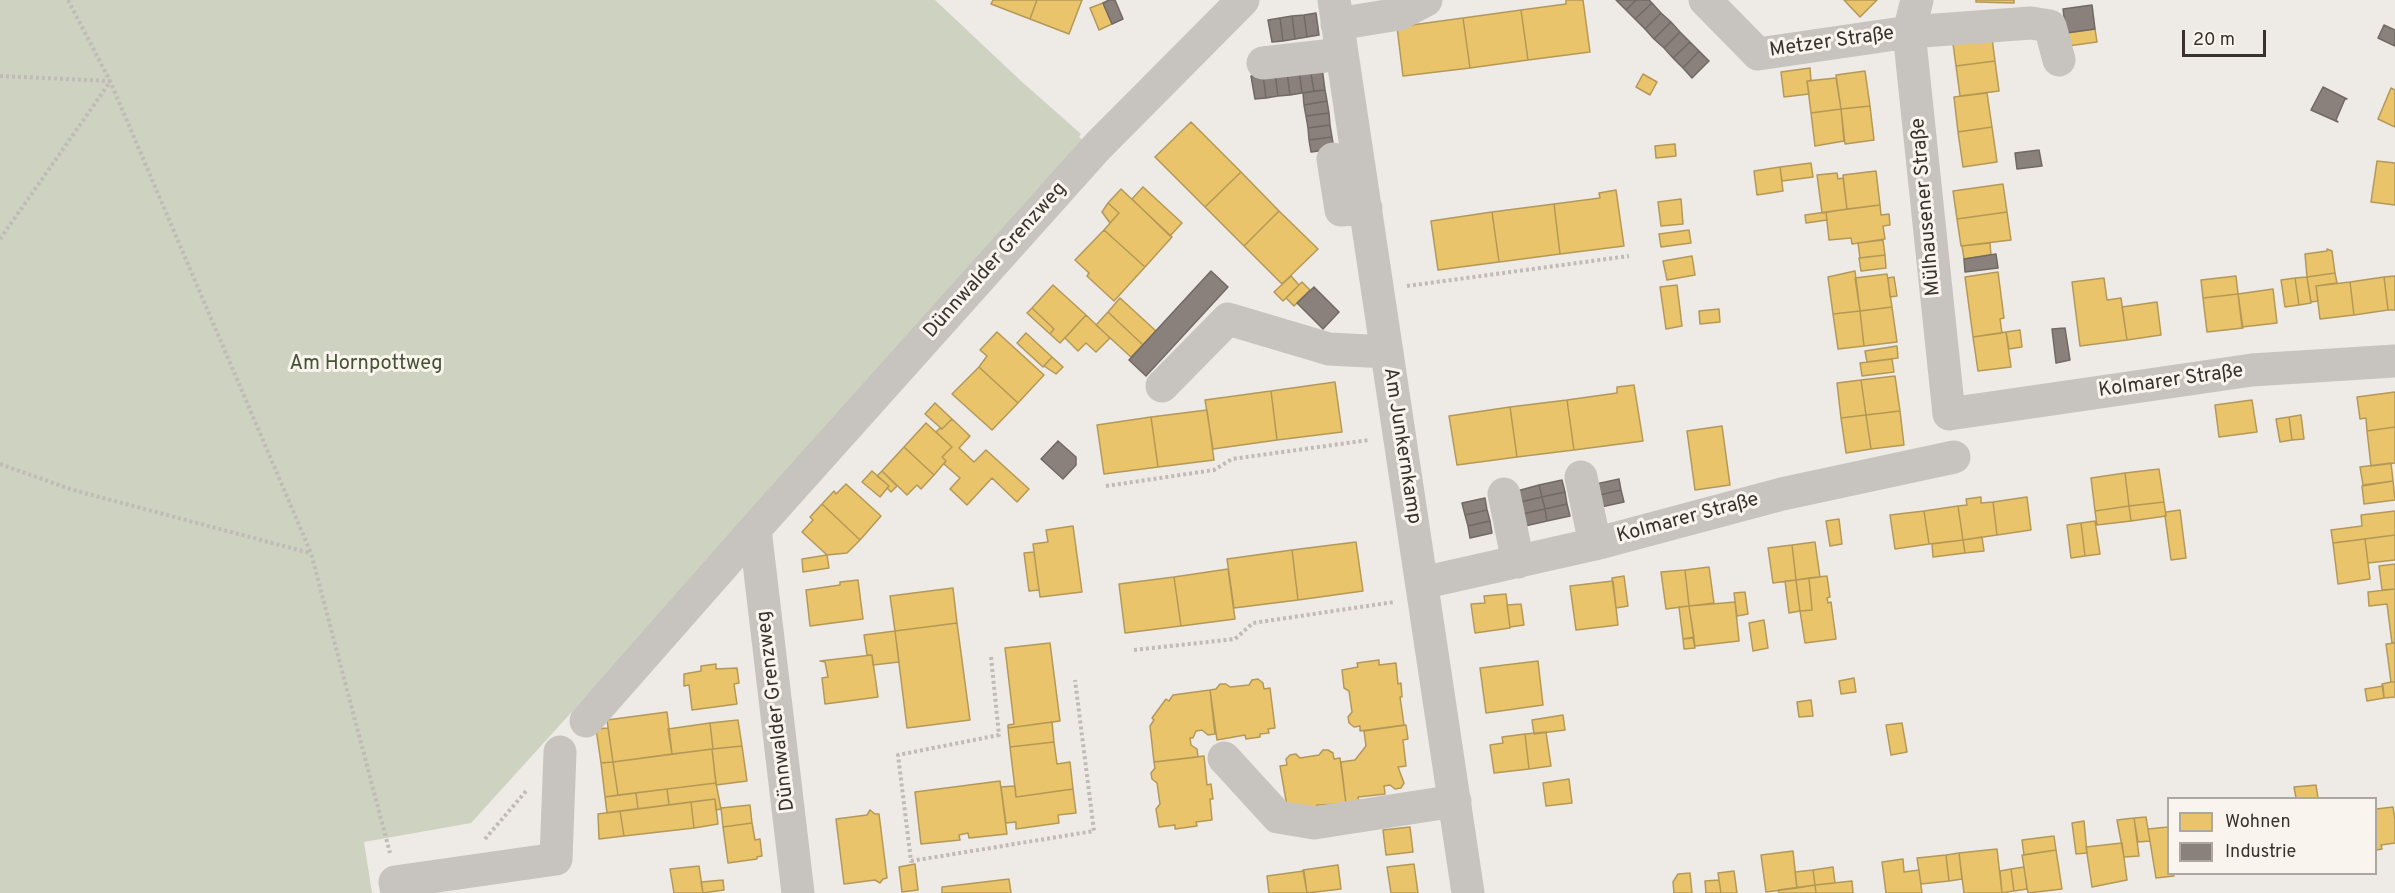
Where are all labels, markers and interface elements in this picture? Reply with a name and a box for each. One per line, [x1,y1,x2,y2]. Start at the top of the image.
scale bar [2185,18,2269,56]
street label: Metzer Straße [1768,22,1896,64]
text: 20 m [2193,29,2235,52]
street label: Mülhausener Straße [1907,117,1947,297]
street label: Dünnwalder Grenzweg [920,178,1072,344]
park label: Am Hornpottweg [289,353,443,377]
street label: Kolmarer Straße [2097,360,2245,404]
street label: Am Junkernkamp [1377,366,1425,526]
street label: Kolmarer Straße [1614,489,1762,549]
street label: Dünnwalder Grenzweg [753,609,801,813]
legend [2167,797,2377,875]
text: Wohnen [2225,811,2291,834]
text: Industrie [2225,841,2296,864]

